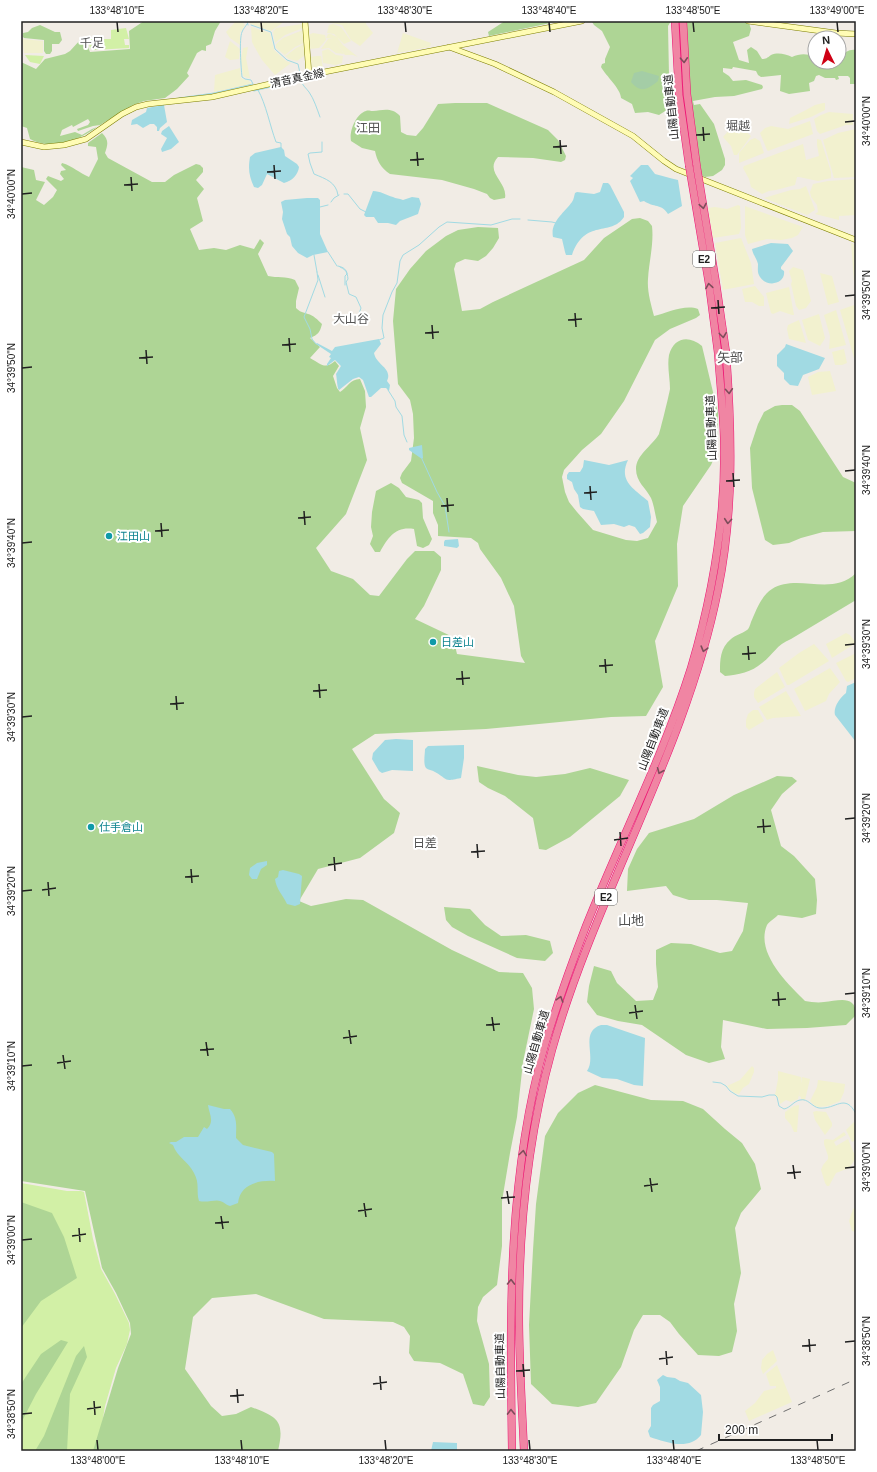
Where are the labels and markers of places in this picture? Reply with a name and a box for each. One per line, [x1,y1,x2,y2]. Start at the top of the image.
place label: 江田山 [117,530,150,542]
marker: 江田山 [104,531,114,541]
place label: 日差山 [441,636,474,648]
marker: 日差山 [428,637,438,647]
place label: 仕手倉山 [99,821,143,833]
marker: 仕手倉山 [86,822,96,832]

